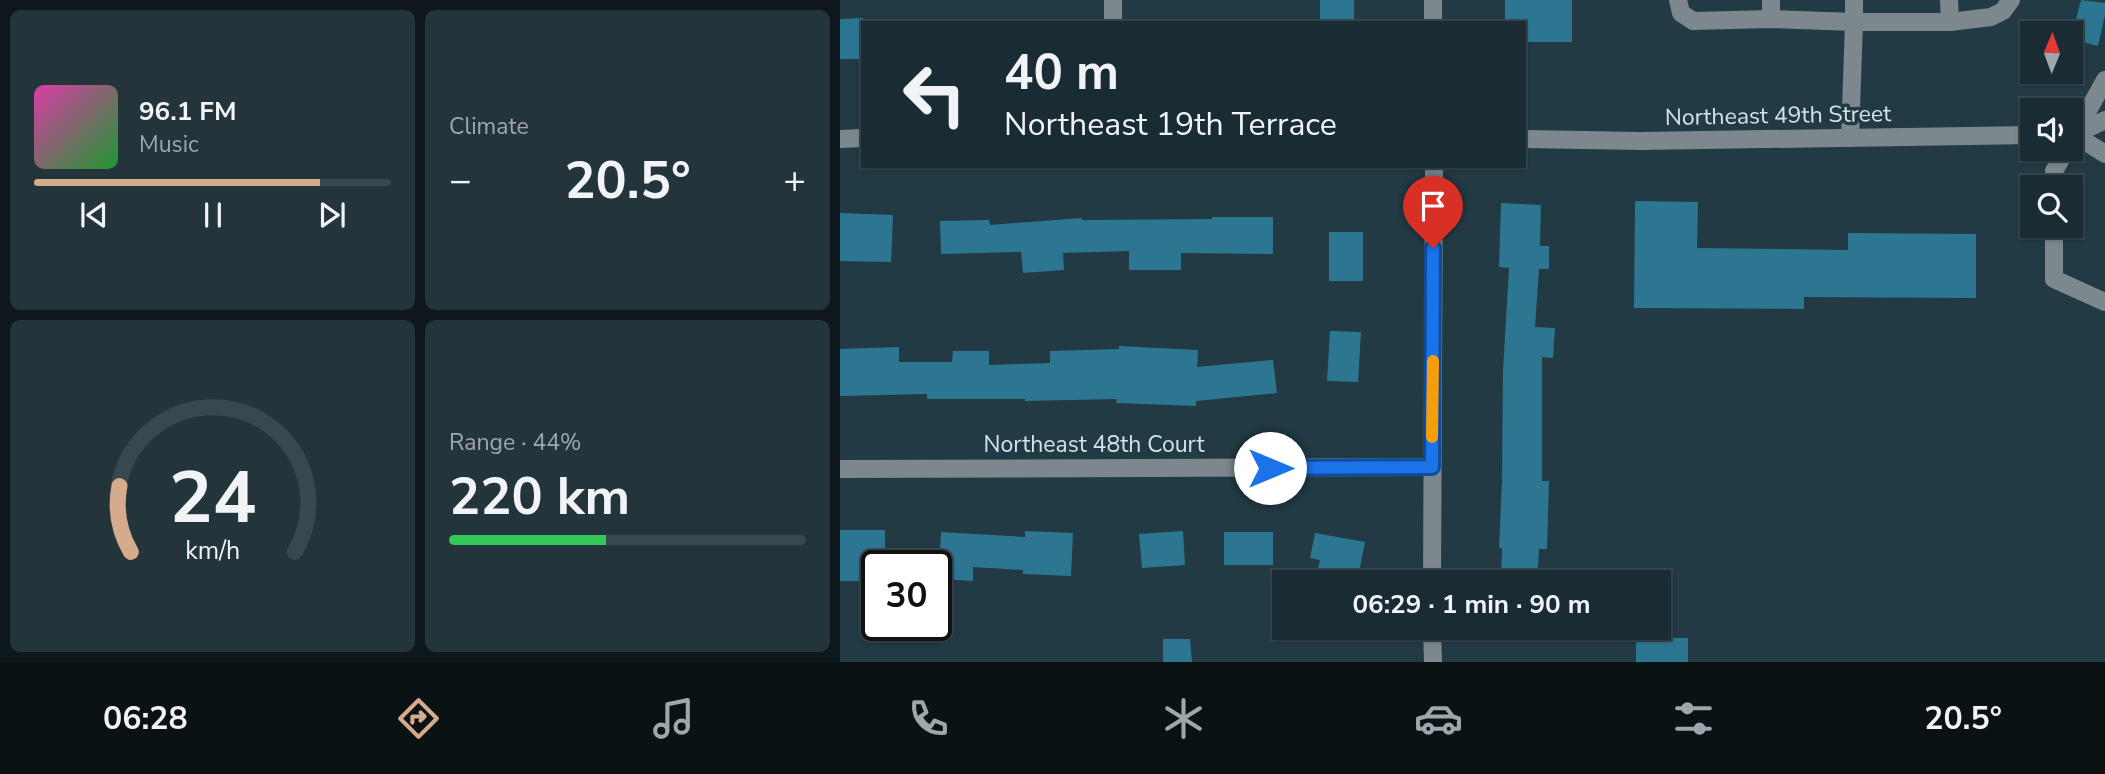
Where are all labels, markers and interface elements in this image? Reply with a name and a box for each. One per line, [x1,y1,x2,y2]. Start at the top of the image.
north arrow [2020,21,2082,84]
map controls [2020,21,2083,238]
text: 40 m [1004,39,1119,106]
icon: left [889,49,980,140]
text: 96.1 FM [139,94,236,129]
street label: Northeast 49th Street [1665,98,1892,133]
button: sound [2020,98,2083,161]
text: Northeast 19th Terrace [1004,103,1337,146]
text: Climate [449,111,529,142]
text: Music [139,129,199,160]
text: 20.5° [564,145,691,216]
text: − [449,155,472,206]
text: + [783,155,806,206]
button: search [2020,175,2083,238]
pin [1403,176,1463,248]
icon: arrive [1414,187,1452,225]
icon: previous [75,196,113,234]
icon: pause [194,196,232,234]
icon: next [313,196,351,234]
text: Range · 44% [449,427,581,458]
street label: Northeast 48th Court [984,429,1205,460]
position arrow [1233,431,1307,505]
text: 24 [169,448,256,548]
text: 220 km [449,461,630,532]
text: km/h [185,534,240,568]
speed limit sign: 30 [861,550,952,641]
text: 06:29 · 1 min · 90 m [1352,587,1591,622]
icon: directions [394,694,443,743]
icon: music [649,694,698,743]
icon: phone [904,694,953,743]
icon: climate [1159,694,1208,743]
icon: car [1414,694,1463,743]
icon: filters [1669,694,1718,743]
text: 06:28 [103,697,188,740]
text: 20.5° [1924,697,2002,740]

